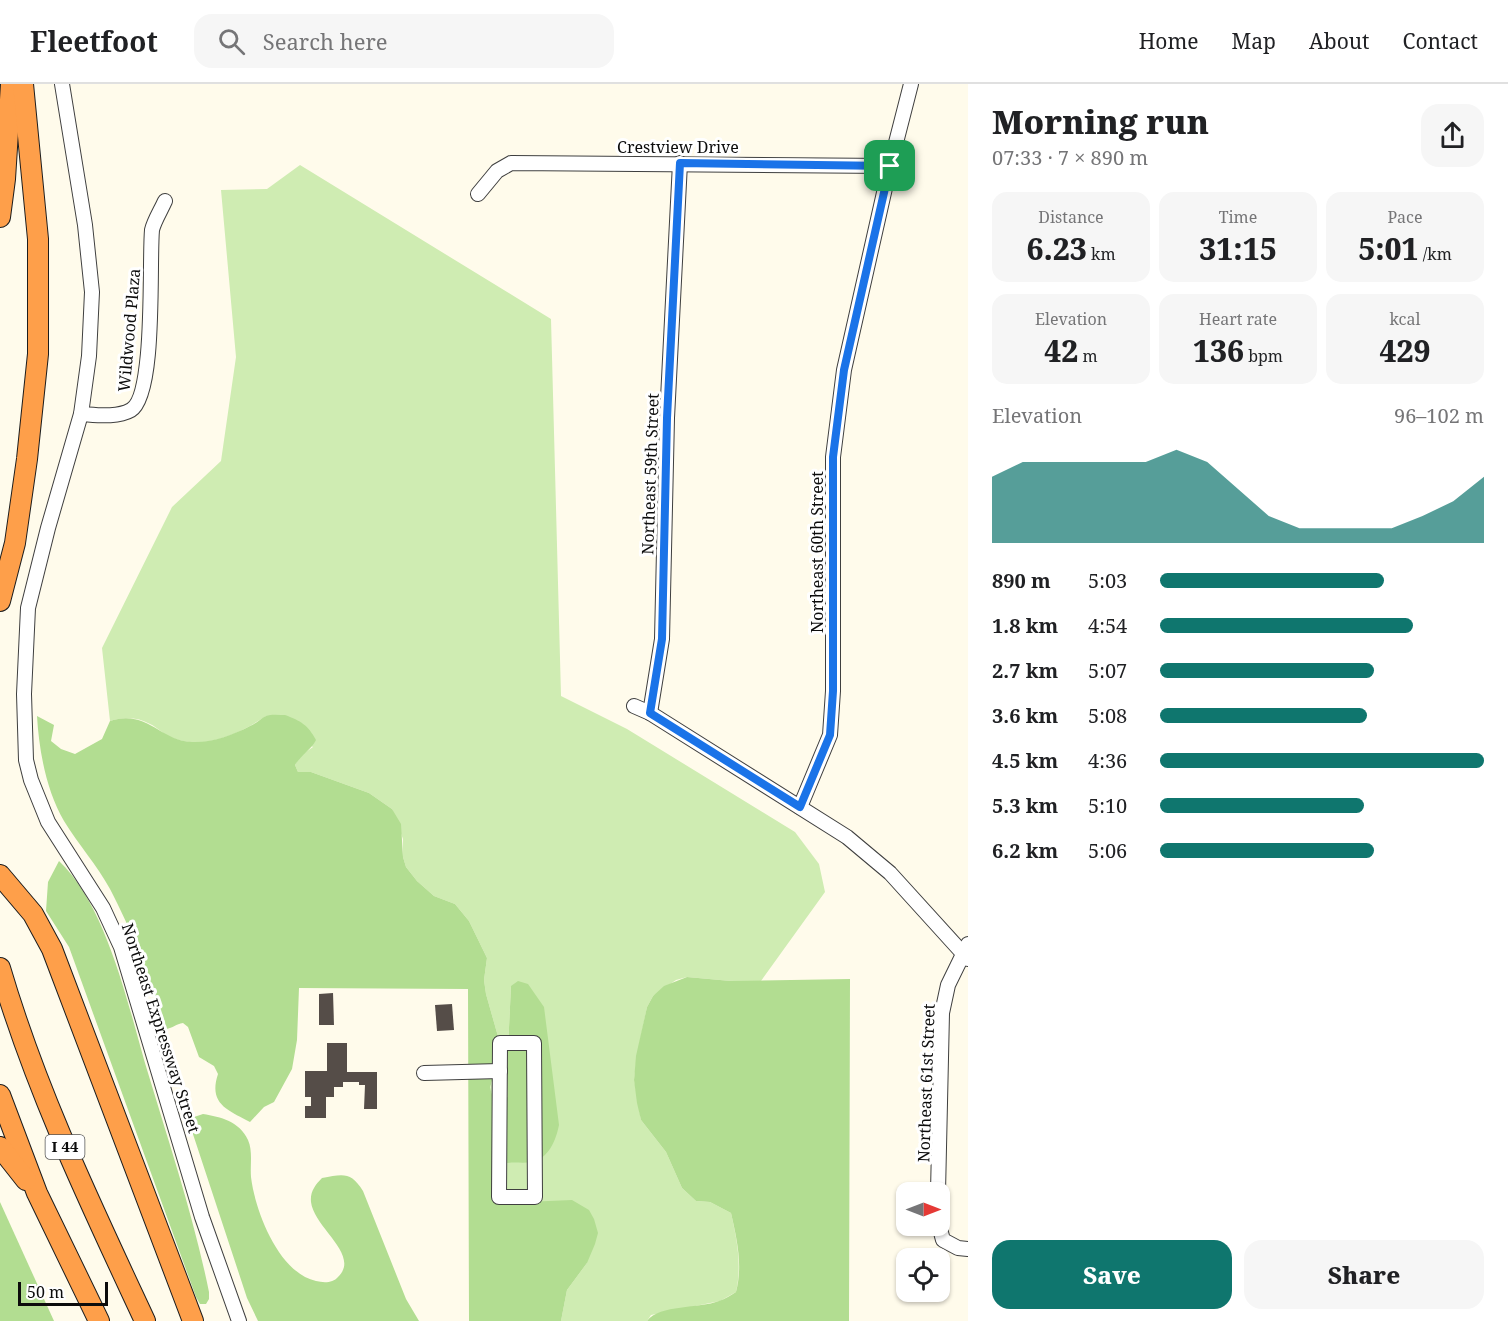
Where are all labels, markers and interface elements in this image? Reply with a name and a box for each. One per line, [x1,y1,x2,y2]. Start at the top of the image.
search box [194,14,614,68]
text: Fleetfoot [30,22,158,60]
icon: search [215,25,248,58]
text: Search here [263,26,388,56]
text: Home [1139,27,1199,55]
text: Map [1232,27,1276,55]
text: About [1309,27,1370,55]
text: Contact [1403,27,1478,55]
text: Morning run [992,99,1209,144]
button: share [1421,104,1484,167]
street label: Crestview Drive [617,136,739,158]
pin [864,140,915,191]
text: 07:33 · 7 × 890 m [992,144,1148,171]
icon: arrive [873,149,906,182]
text: Distance [1038,206,1104,228]
text: Time [1219,206,1257,228]
text: Pace [1387,206,1423,228]
text: 6.23 [1026,228,1087,269]
text: 31:15 [1199,228,1277,269]
text: 5:01 [1358,228,1419,269]
text: km [1087,243,1116,265]
text: /km [1419,243,1452,265]
street label: Wildwood Plaza [113,267,145,393]
text: Elevation [1035,308,1107,330]
text: Heart rate [1199,308,1277,330]
text: kcal [1390,308,1420,330]
text: 42 [1044,330,1078,371]
text: 136 [1193,330,1244,371]
text: 429 [1379,330,1431,371]
text: m [1078,345,1098,367]
text: bpm [1244,345,1283,367]
street label: Northeast 59th Street [636,392,664,555]
text: Elevation [992,402,1082,429]
text: 96–102 m [1394,402,1484,429]
street label: Northeast 60th Street [806,471,828,633]
text: 890 m [992,567,1051,594]
text: 5:03 [1088,567,1127,594]
text: 1.8 km [992,612,1058,639]
text: 4:54 [1088,612,1127,639]
text: 2.7 km [992,657,1058,684]
text: 5:07 [1088,657,1127,684]
text: 3.6 km [992,702,1058,729]
text: 5:08 [1088,702,1127,729]
text: 4.5 km [992,747,1058,774]
text: 4:36 [1088,747,1127,774]
text: 5.3 km [992,792,1058,819]
text: 5:10 [1088,792,1127,819]
text: 6.2 km [992,837,1058,864]
text: 5:06 [1088,837,1127,864]
street label: Northeast Expressway Street [117,920,205,1136]
street label: Northeast 61st Street [912,1003,940,1163]
road number: I 44 [46,1135,84,1159]
north arrow [896,1182,950,1236]
map controls [896,1182,950,1302]
button: Save [992,1240,1232,1309]
button: Share [1244,1240,1484,1309]
button: locate [896,1248,950,1302]
scale bar [18,1279,108,1306]
text: 50 m [27,1281,64,1303]

